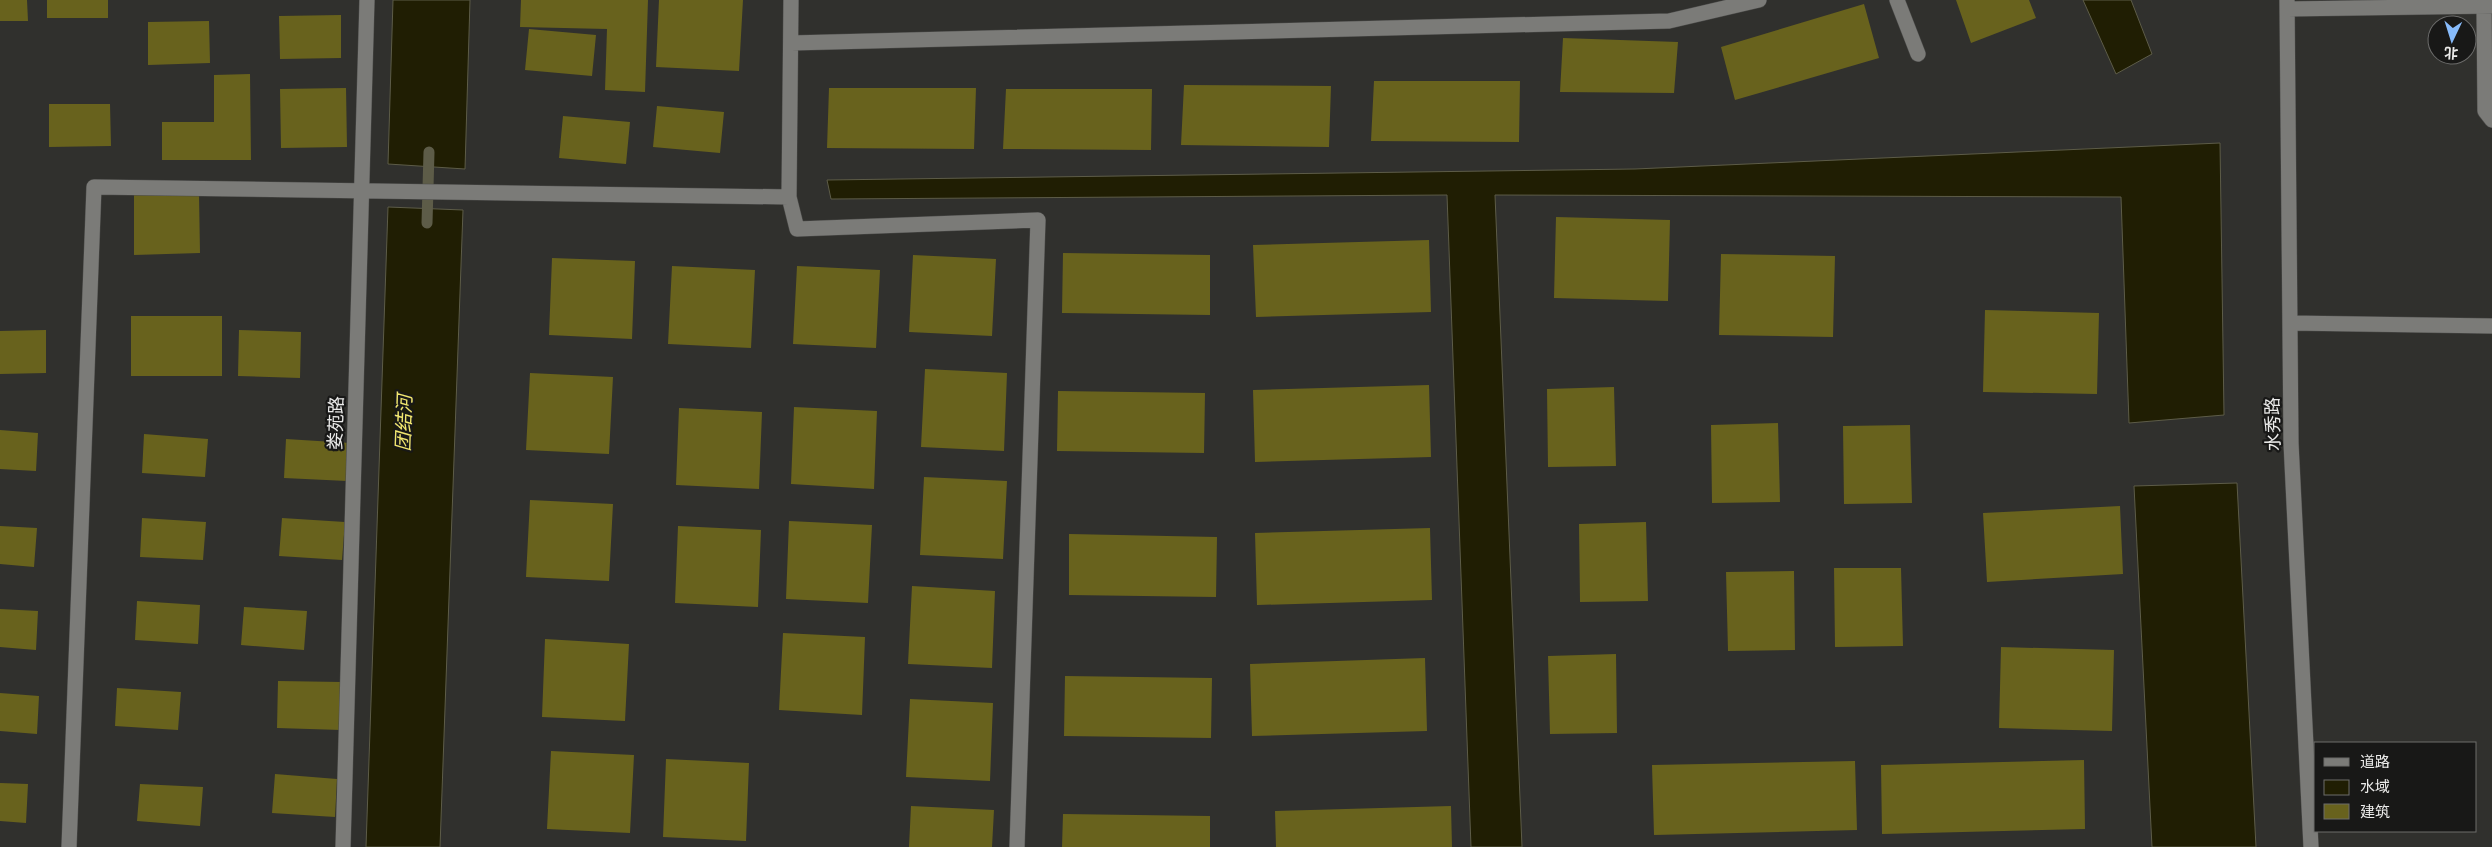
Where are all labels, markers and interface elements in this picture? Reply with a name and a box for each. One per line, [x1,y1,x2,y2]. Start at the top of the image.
north arrow [2427,15,2477,65]
text: 北 [2443,43,2459,63]
water label: 团结河 [390,390,419,452]
street label: 娄苑路 [322,396,350,450]
street label: 水秀路 [2260,397,2286,451]
legend [2314,742,2477,832]
text: 道路 [2360,751,2390,773]
text: 水域 [2360,776,2390,798]
text: 建筑 [2360,801,2390,823]

